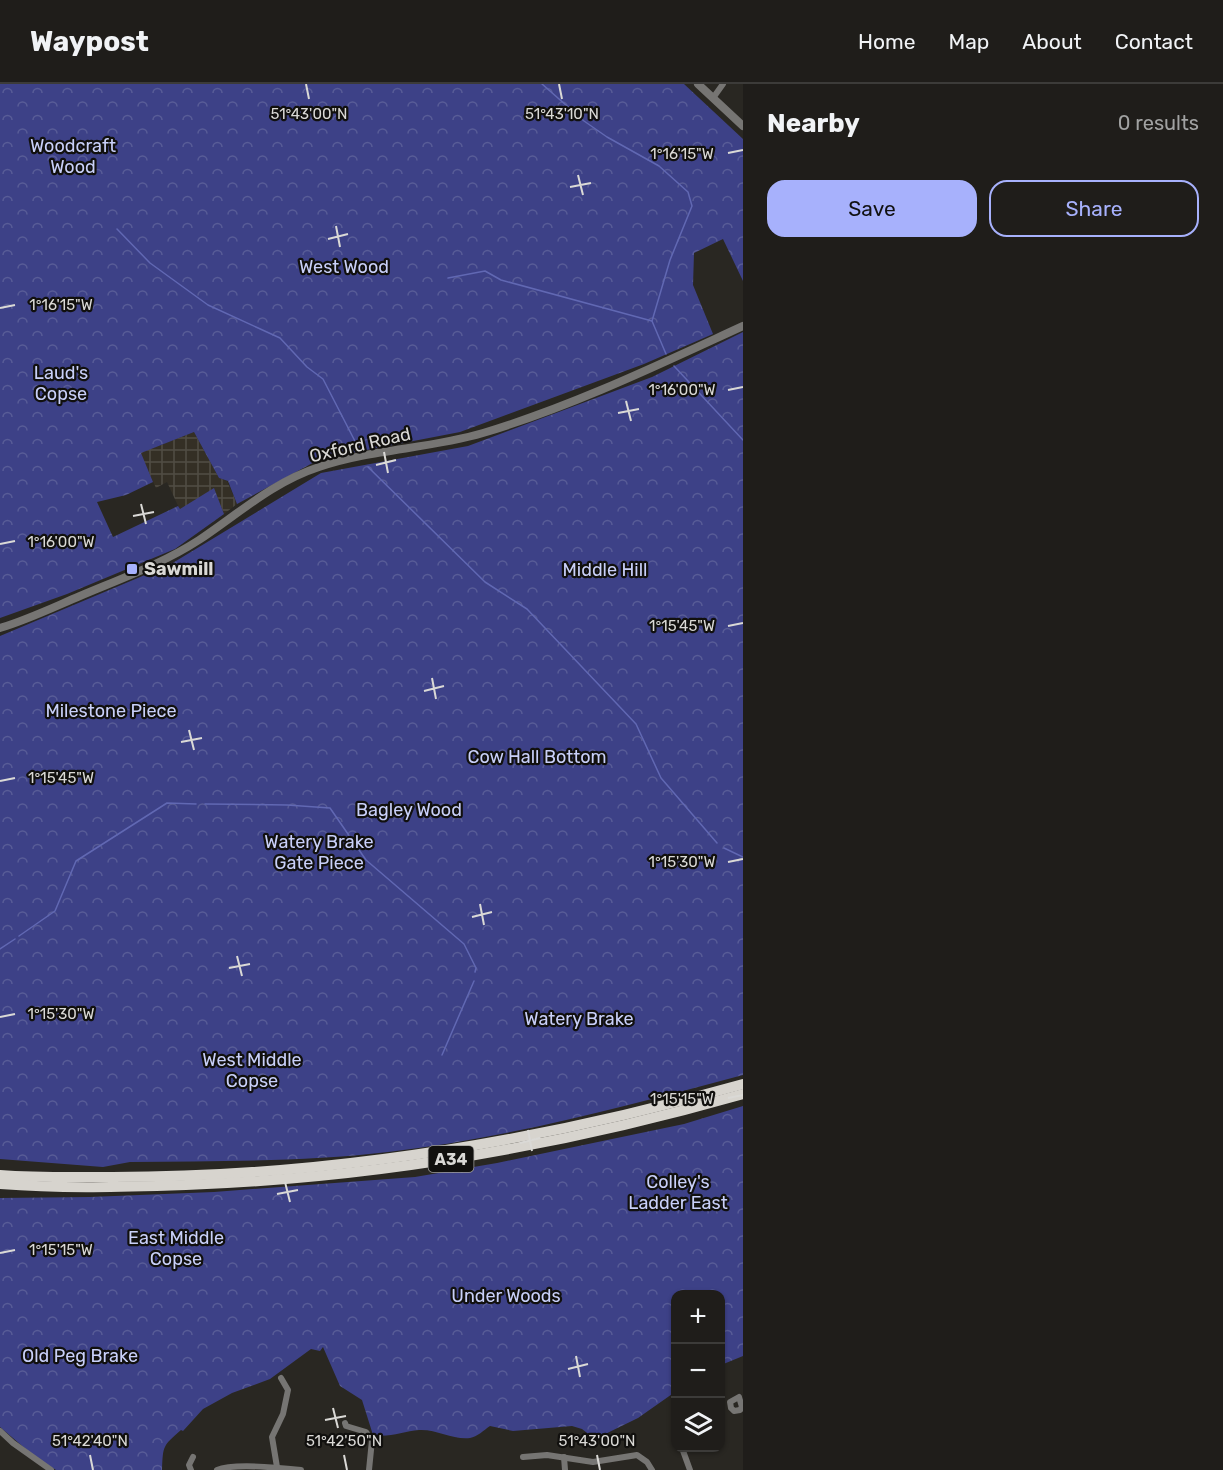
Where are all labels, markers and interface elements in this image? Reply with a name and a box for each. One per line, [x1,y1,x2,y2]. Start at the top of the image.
text: Waypost [30,25,149,58]
text: Home [858,29,915,54]
text: Map [948,29,989,54]
text: About [1022,29,1082,54]
text: Contact [1115,29,1193,54]
text: 51°43'00"N [271,105,347,123]
text: 51°43'10"N [525,105,599,123]
text: Nearby [767,108,860,139]
text: 0 results [1118,111,1199,135]
park label: Woodcraft Wood [30,135,116,178]
text: 1°16'15"W [650,145,714,163]
button: Save [767,180,977,237]
button: Share [989,180,1199,237]
park label: West Wood [299,256,389,278]
text: 1°16'15"W [29,296,93,314]
park label: Laud's Copse [34,362,88,405]
text: 1°16'00"W [648,381,716,399]
street label: Oxford Road [307,423,413,467]
text: 1°16'00"W [27,533,95,551]
place label: Sawmill [144,558,213,580]
park label: Middle Hill [563,559,647,581]
marker: Sawmill [125,562,139,576]
text: 1°15'45"W [649,617,715,635]
park label: Milestone Piece [45,700,177,722]
park label: Cow Hall Bottom [467,746,607,768]
text: 1°15'45"W [28,769,94,787]
park label: Bagley Wood [356,799,462,821]
park label: Watery Brake Gate Piece [264,831,374,874]
text: 1°15'30"W [648,853,716,871]
text: 1°15'30"W [27,1005,95,1023]
park label: Watery Brake [524,1008,634,1030]
park label: West Middle Copse [202,1049,302,1092]
text: 1°15'15"W [650,1090,714,1108]
road number: A34 [428,1146,474,1172]
park label: Colley's Ladder East [628,1171,728,1214]
park label: East Middle Copse [128,1227,224,1270]
text: 1°15'15"W [29,1241,93,1259]
park label: Under Woods [451,1285,561,1307]
map controls [671,1290,725,1452]
button: + [671,1290,725,1344]
button: − [671,1344,725,1398]
park label: Old Peg Brake [22,1345,138,1367]
button: layers [671,1398,725,1452]
text: 51°42'40"N [52,1432,128,1450]
text: 51°42'50"N [306,1432,382,1450]
text: 51°43'00"N [559,1432,635,1450]

